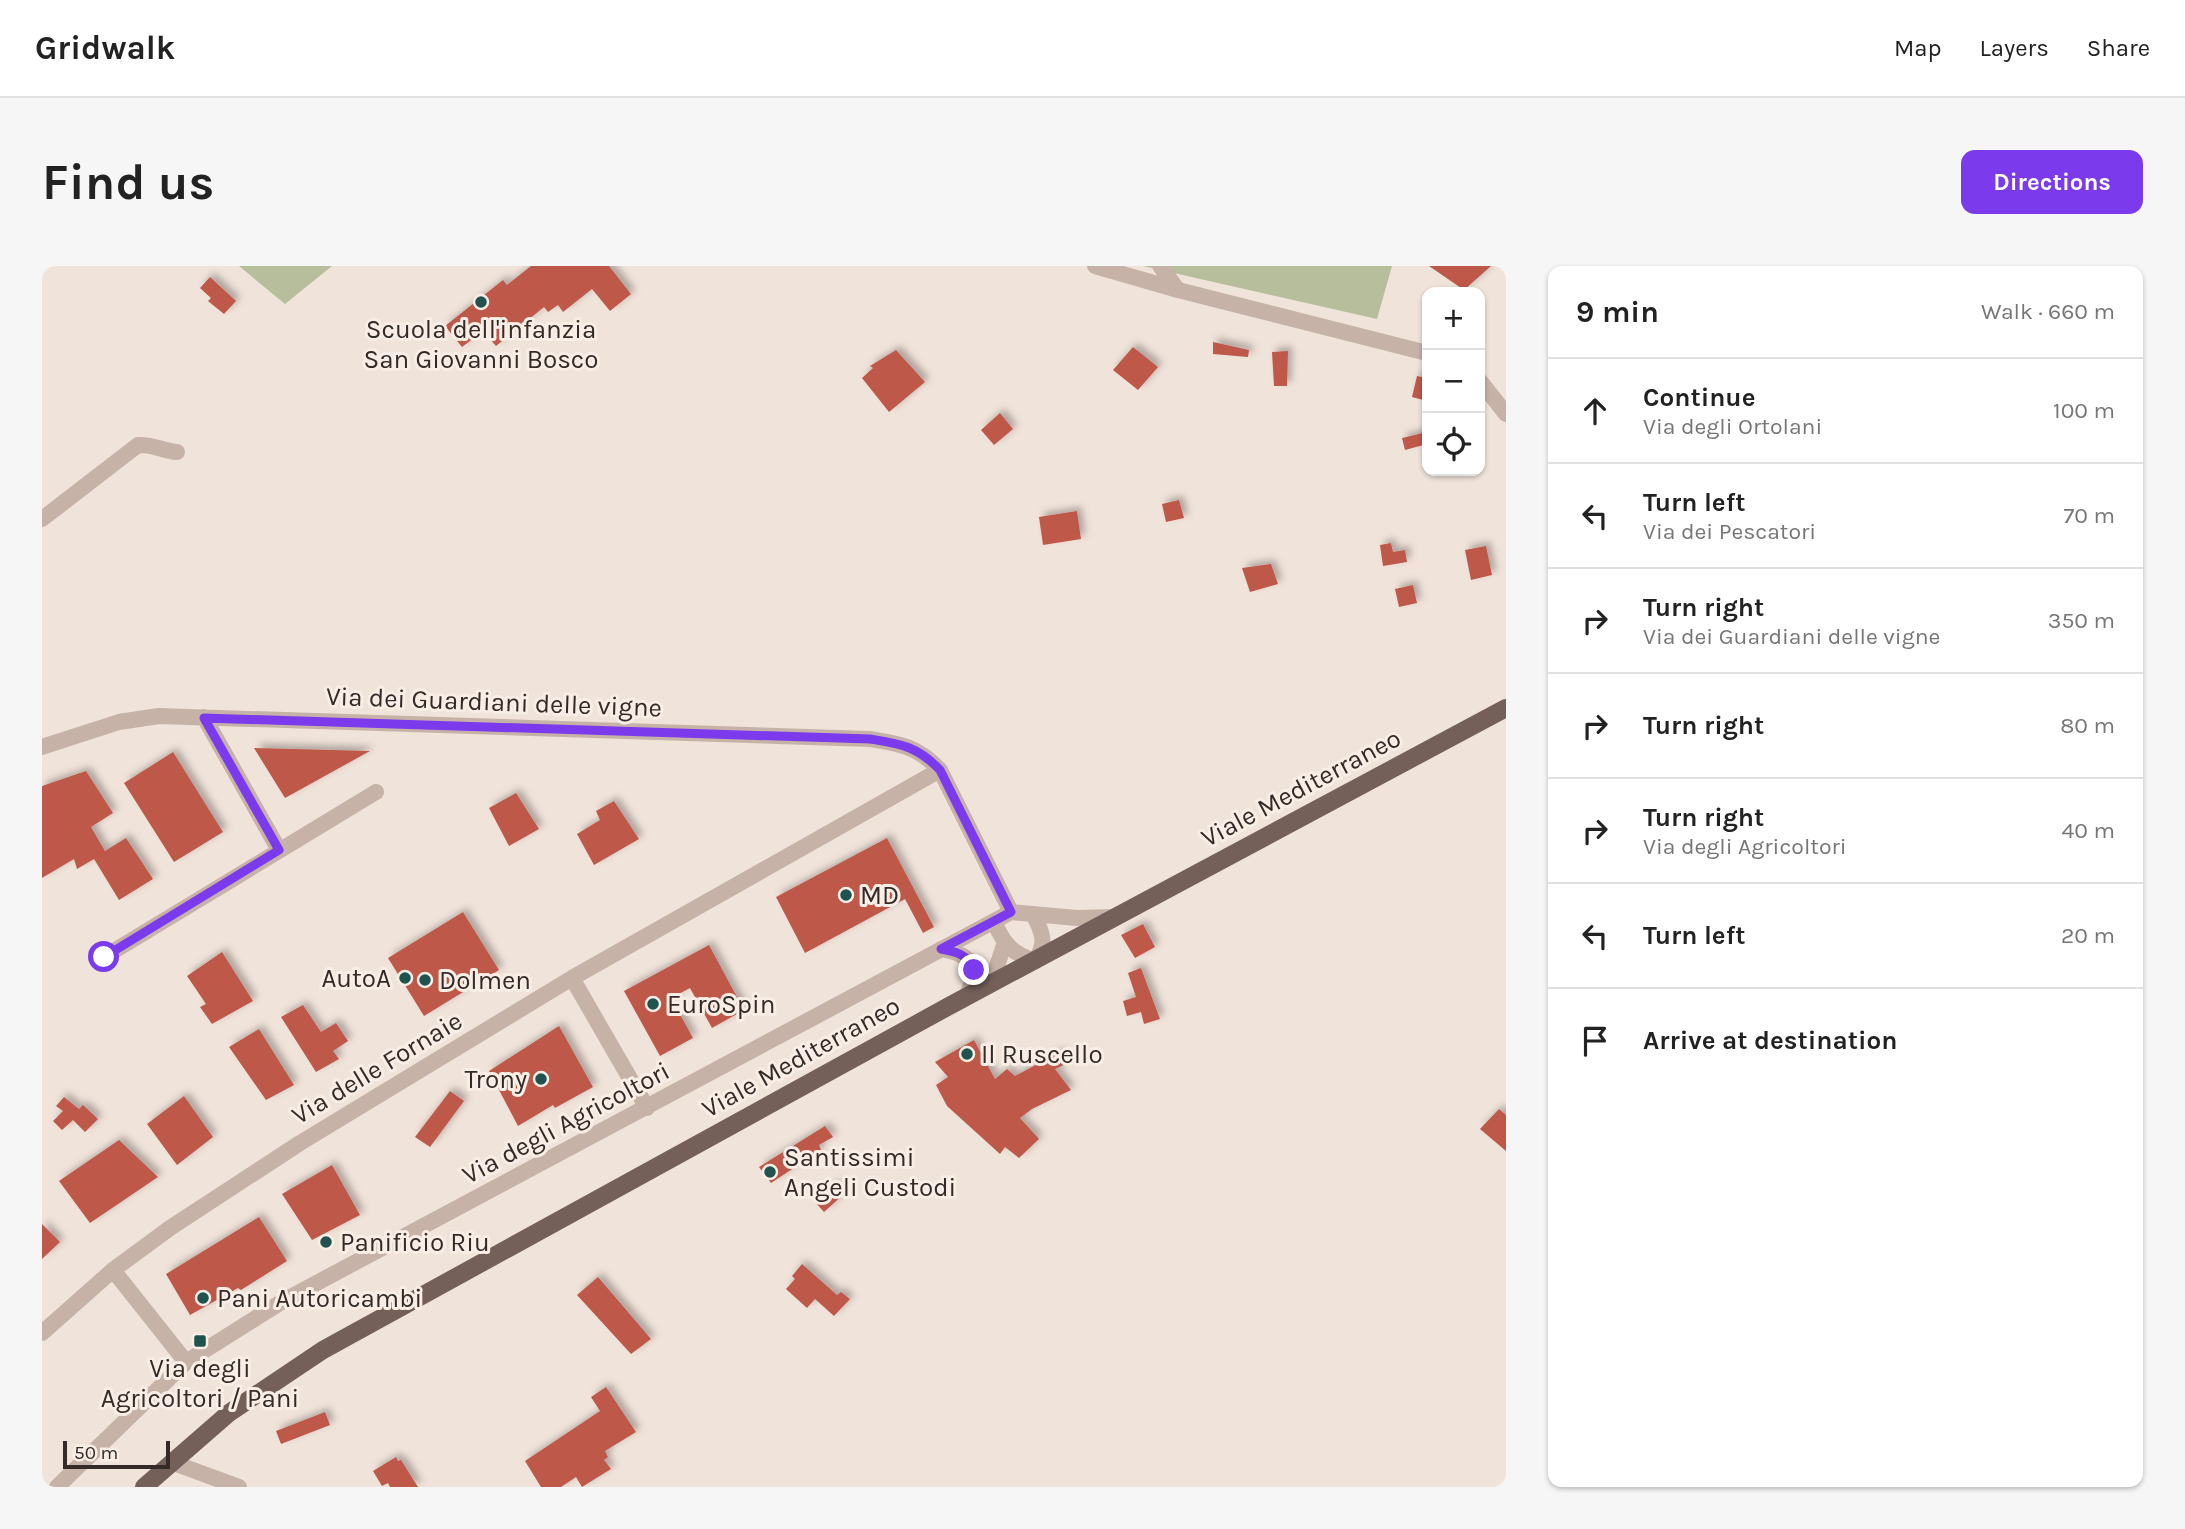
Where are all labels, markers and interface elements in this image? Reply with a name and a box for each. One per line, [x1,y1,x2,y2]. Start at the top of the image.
text: Gridwalk [35,29,175,67]
text: Map [1894,34,1942,62]
text: Layers [1980,34,2049,62]
text: Share [2087,34,2150,62]
button: Directions [1961,150,2143,214]
text: Find us [42,154,214,211]
map controls [1422,287,1485,476]
button: + [1422,287,1485,350]
marker: Scuola dell'infanzia San Giovanni Bosco [473,294,489,310]
text: 9 min [1576,294,1659,330]
text: Walk · 660 m [1981,298,2115,325]
place label: Scuola dell'infanzia San Giovanni Bosco [364,314,598,375]
button: − [1422,350,1485,413]
text: Continue [1643,382,1755,413]
icon: ahead [1576,392,1614,430]
text: 100 m [2053,397,2115,424]
button: locate [1422,413,1485,476]
text: Via degli Ortolani [1643,413,1822,440]
text: Turn left [1643,487,1745,518]
icon: left [1576,497,1614,535]
text: 70 m [2064,502,2115,529]
text: Via dei Pescatori [1643,518,1816,545]
text: Turn right [1643,592,1764,623]
icon: right [1576,602,1614,640]
text: 350 m [2048,607,2115,634]
text: Via dei Guardiani delle vigne [1643,623,1940,650]
street label: Via dei Guardiani delle vigne [325,681,663,723]
icon: right [1576,707,1614,745]
text: Turn right [1643,710,1764,741]
text: 80 m [2060,712,2115,739]
street label: Viale Mediterraneo [1196,722,1406,854]
text: Turn right [1643,802,1764,833]
icon: right [1576,812,1614,850]
text: 40 m [2062,817,2115,844]
text: Via degli Agricoltori [1643,833,1847,860]
place label: MD [860,880,899,911]
marker: MD [838,887,854,903]
icon: left [1576,917,1614,955]
text: Turn left [1643,920,1745,951]
text: 20 m [2061,922,2115,949]
route start [88,941,119,972]
route end [958,954,989,985]
place label: AutoA [321,963,391,994]
place label: Dolmen [439,965,531,996]
marker: AutoA [397,970,413,986]
marker: Dolmen [417,972,433,988]
place label: EuroSpin [667,989,775,1020]
street label: Viale Mediterraneo [697,990,905,1124]
marker: EuroSpin [645,996,661,1012]
street label: Via delle Fornaie [286,1005,468,1131]
icon: arrive [1576,1022,1614,1060]
text: Arrive at destination [1643,1025,1897,1056]
place label: Il Ruscello [981,1039,1103,1070]
marker: Il Ruscello [959,1046,975,1062]
street label: Via degli Agricoltori [457,1055,675,1191]
place label: Trony [464,1064,527,1095]
marker: Trony [533,1071,549,1087]
place label: Santissimi Angeli Custodi [784,1142,956,1203]
marker: Santissimi Angeli Custodi [762,1164,778,1180]
place label: Panificio Riu [340,1227,490,1258]
marker: Panificio Riu [318,1234,334,1250]
place label: Pani Autoricambi [217,1283,422,1314]
marker: Pani Autoricambi [195,1290,211,1306]
marker: Via degli Agricoltori / Pani [192,1333,208,1349]
place label: Via degli Agricoltori / Pani [101,1353,299,1414]
scale bar [63,1438,170,1470]
text: 50 m [74,1442,118,1464]

